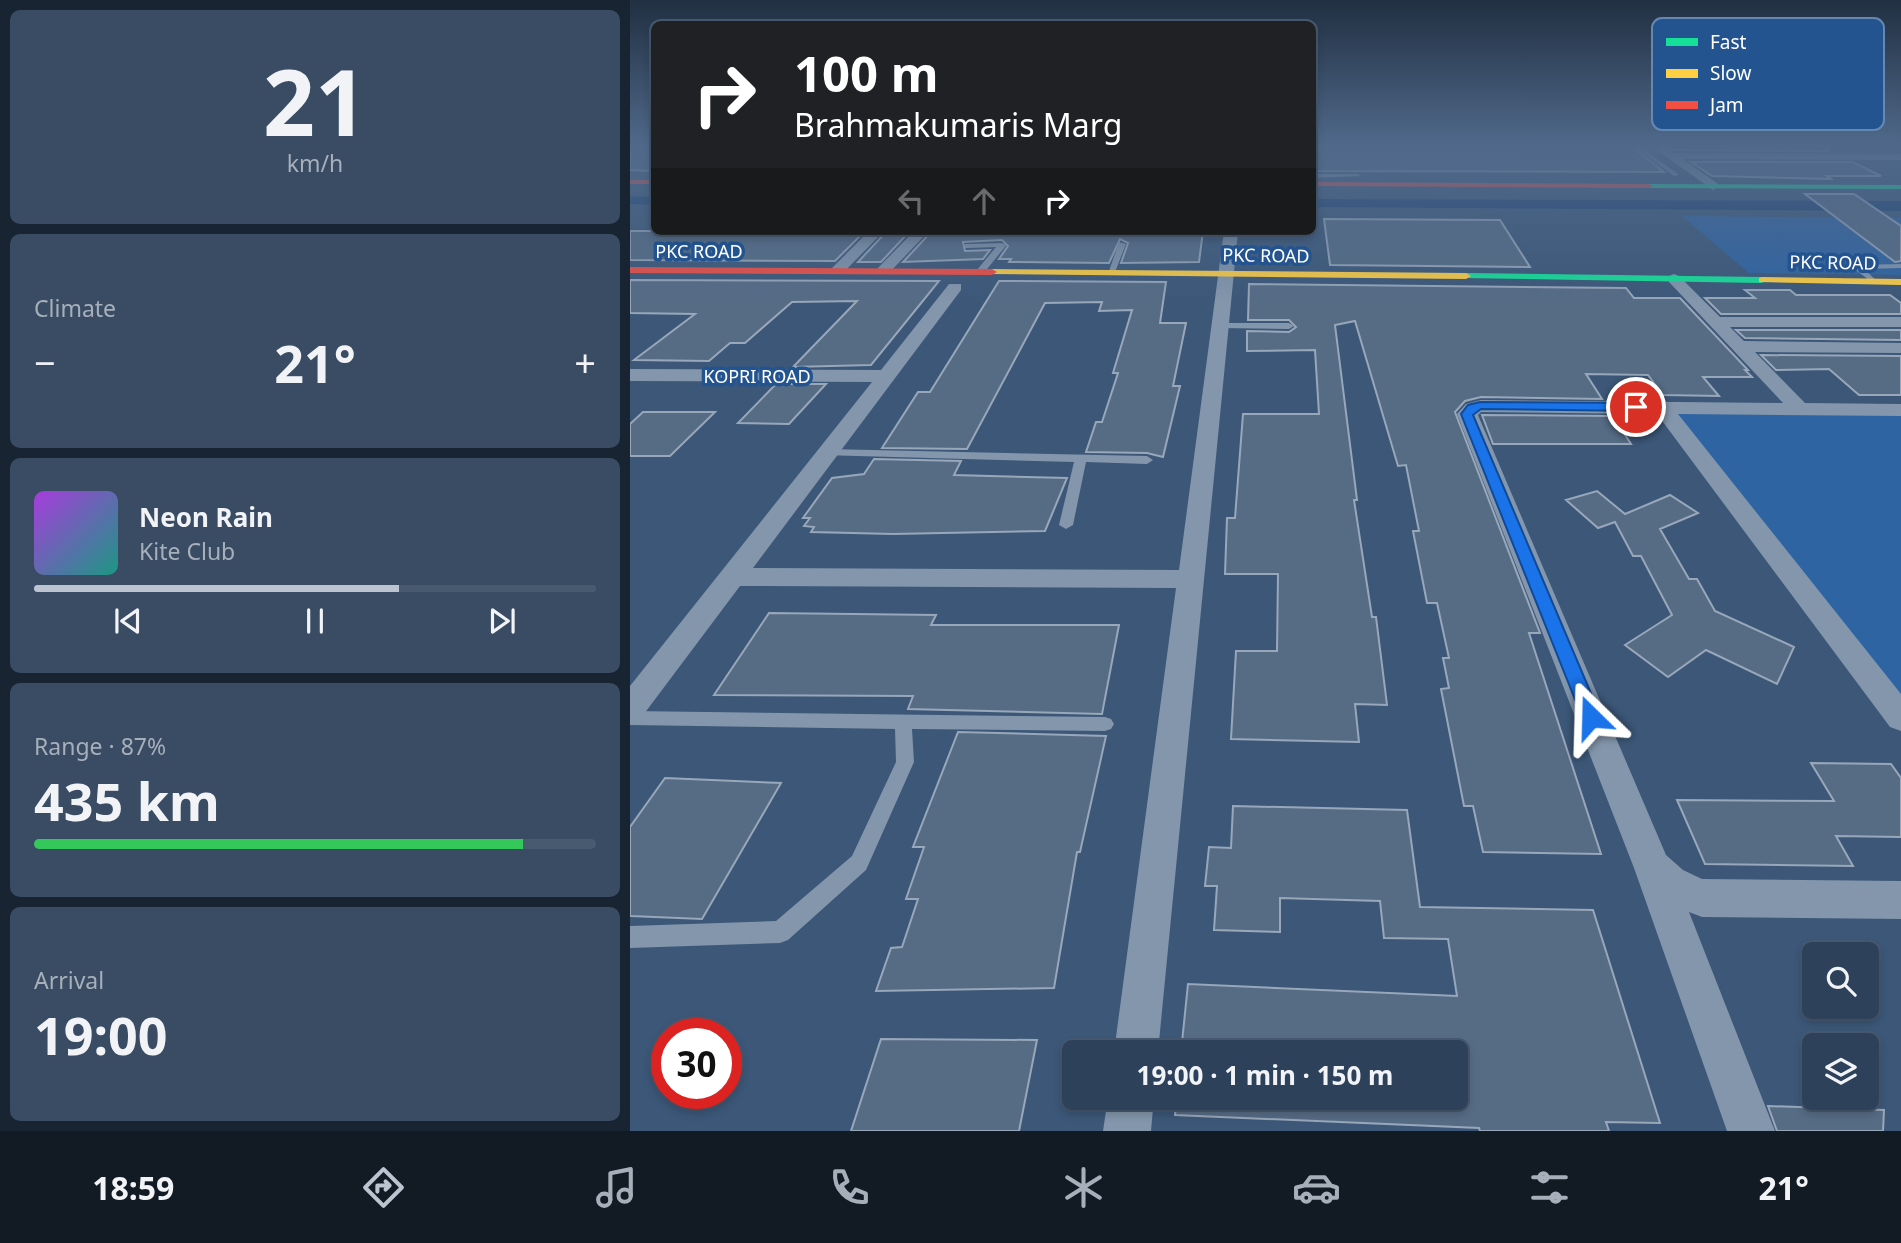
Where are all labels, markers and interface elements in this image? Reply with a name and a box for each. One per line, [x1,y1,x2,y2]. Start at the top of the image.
legend [1652,18,1884,130]
text: Fast [1710,29,1747,55]
text: 21 [263,39,367,163]
text: 100 m [794,40,939,106]
icon: right [679,49,770,140]
text: Slow [1710,60,1751,86]
text: Jam [1708,92,1744,118]
text: Brahmakumaris Marg [794,103,1122,146]
text: km/h [287,147,343,179]
icon: left [892,182,930,220]
icon: ahead [965,182,1003,220]
icon: right [1038,182,1076,220]
street label: PKC ROAD [655,239,743,263]
street label: PKC ROAD [1222,242,1310,268]
street label: PKC ROAD [1789,249,1877,275]
text: Climate [34,292,116,324]
text: 21° [274,327,356,398]
text: − [34,336,56,388]
text: + [574,336,596,388]
street label: KOPRI ROAD [703,364,811,388]
pin [1606,377,1666,437]
icon: arrive [1617,388,1655,426]
text: Neon Rain [139,499,273,535]
text: Kite Club [139,535,235,567]
icon: previous [109,602,147,640]
icon: pause [296,602,334,640]
icon: next [483,602,521,640]
position arrow [1554,680,1628,754]
text: Range · 87% [34,730,166,762]
text: 435 km [34,765,220,836]
map controls [1802,942,1879,1110]
button: search [1802,942,1879,1019]
text: Arrival [34,964,104,996]
text: 19:00 [34,999,168,1070]
speed limit sign: 30 [651,1018,742,1109]
button: layers [1802,1033,1879,1110]
text: 19:00 · 1 min · 150 m [1137,1057,1393,1093]
icon: directions [359,1163,408,1212]
icon: music [592,1163,641,1212]
icon: phone [825,1163,874,1212]
icon: climate [1059,1163,1108,1212]
icon: car [1292,1163,1341,1212]
icon: filters [1525,1163,1574,1212]
text: 18:59 [92,1166,174,1209]
text: 21° [1759,1166,1809,1209]

